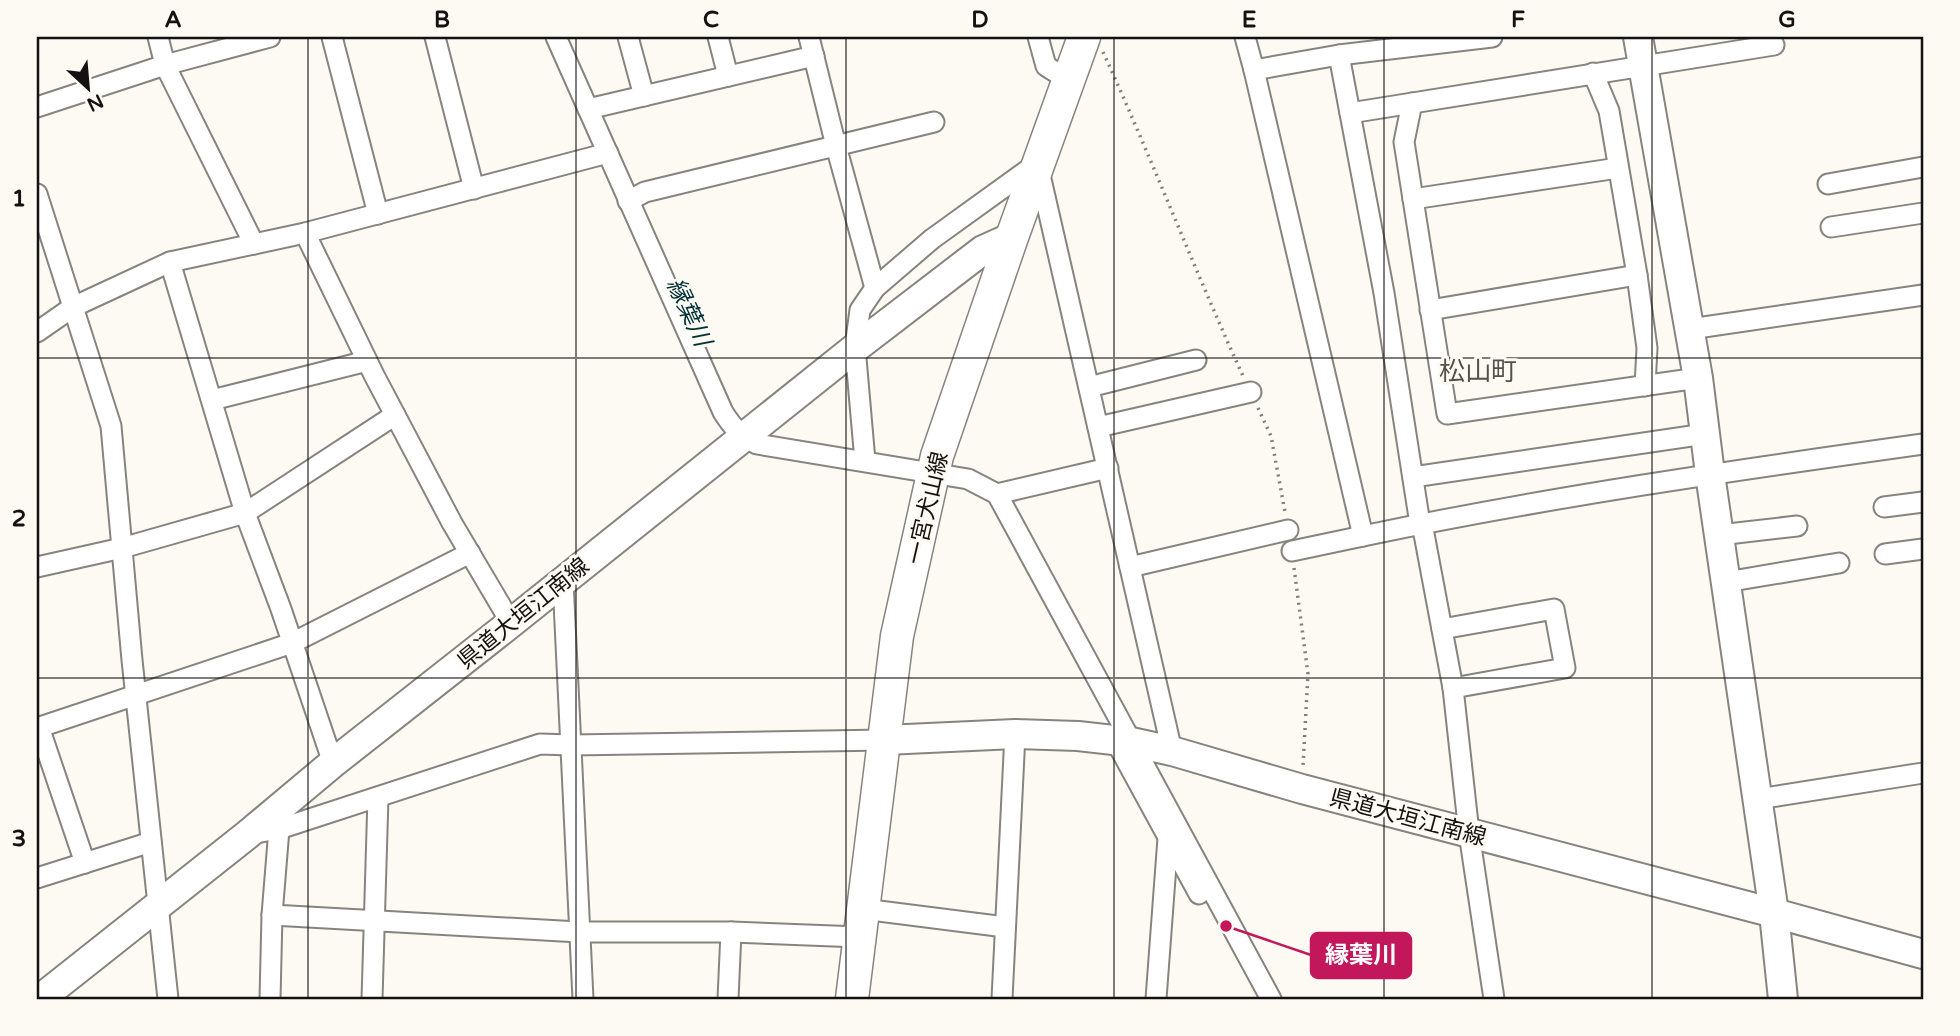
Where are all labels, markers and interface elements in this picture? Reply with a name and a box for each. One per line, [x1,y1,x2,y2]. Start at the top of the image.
text: A [164,6,182,34]
text: B [434,6,450,34]
text: C [703,6,719,34]
text: D [971,6,989,34]
text: E [1242,6,1256,34]
text: F [1511,6,1525,34]
text: G [1778,6,1796,34]
north arrow [52,52,122,122]
text: N [83,89,107,116]
text: 1 [12,185,26,213]
water label: 縁葉川 [660,273,718,354]
district label: 松山町 [1439,356,1517,387]
street label: 一宮犬山線 [901,449,955,567]
text: 2 [12,505,26,533]
street label: 県道大垣江南線 [452,552,595,675]
street label: 県道大垣江南線 [1326,784,1489,852]
text: 3 [12,825,26,853]
callout: 縁葉川 [1311,933,1411,978]
text: 縁葉川 [1325,941,1397,970]

